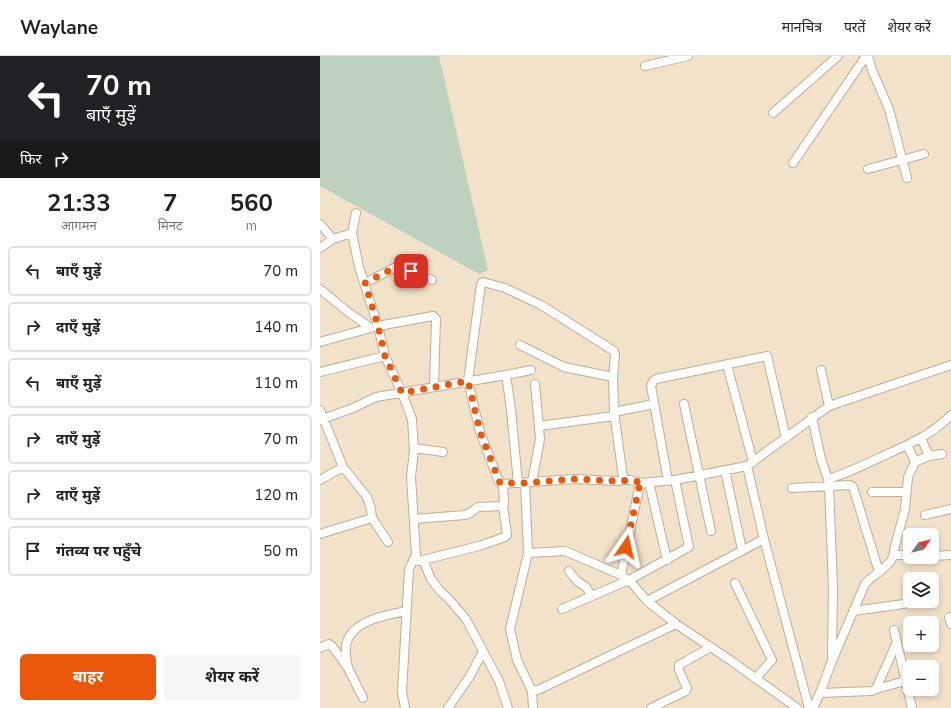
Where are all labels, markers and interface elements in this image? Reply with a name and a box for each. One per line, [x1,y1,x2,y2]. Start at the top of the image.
text: Waylane [20,15,98,41]
text: मानचित्र [782,18,822,37]
text: परतें [844,18,866,37]
text: शेयर करें [888,18,931,37]
text: 70 m [86,67,152,105]
icon: left [20,72,72,124]
text: बाएँ मुड़ें [86,103,136,127]
icon: right [50,148,72,170]
text: फिर [20,149,42,169]
text: 21:33 [47,187,111,219]
text: 7 [163,187,177,219]
text: 560 [230,187,273,219]
text: आगमन [61,217,97,235]
text: मिनट [158,217,183,235]
text: m [246,217,257,235]
pin [394,254,428,288]
icon: left [22,260,44,282]
icon: arrive [400,260,422,282]
text: बाएँ मुड़ें [56,261,101,281]
text: 70 m [263,261,298,281]
icon: right [22,316,44,338]
text: दाएँ मुड़ें [56,317,100,337]
text: 140 m [254,317,298,337]
icon: left [22,372,44,394]
text: बाएँ मुड़ें [56,373,101,393]
text: 110 m [254,373,298,393]
icon: right [22,428,44,450]
text: दाएँ मुड़ें [56,429,100,449]
text: 70 m [263,429,298,449]
icon: right [22,484,44,506]
text: दाएँ मुड़ें [56,485,100,505]
text: 120 m [254,485,298,505]
position arrow [605,526,647,568]
north arrow [903,528,939,564]
map controls [903,528,939,696]
icon: arrive [22,540,44,562]
text: गंतव्य पर पहुँचे [56,541,141,561]
text: 50 m [263,541,298,561]
button: layers [903,572,939,608]
button: + [903,616,939,652]
button: बाहर [20,654,156,700]
button: शेयर करें [164,654,300,700]
button: − [903,660,939,696]

